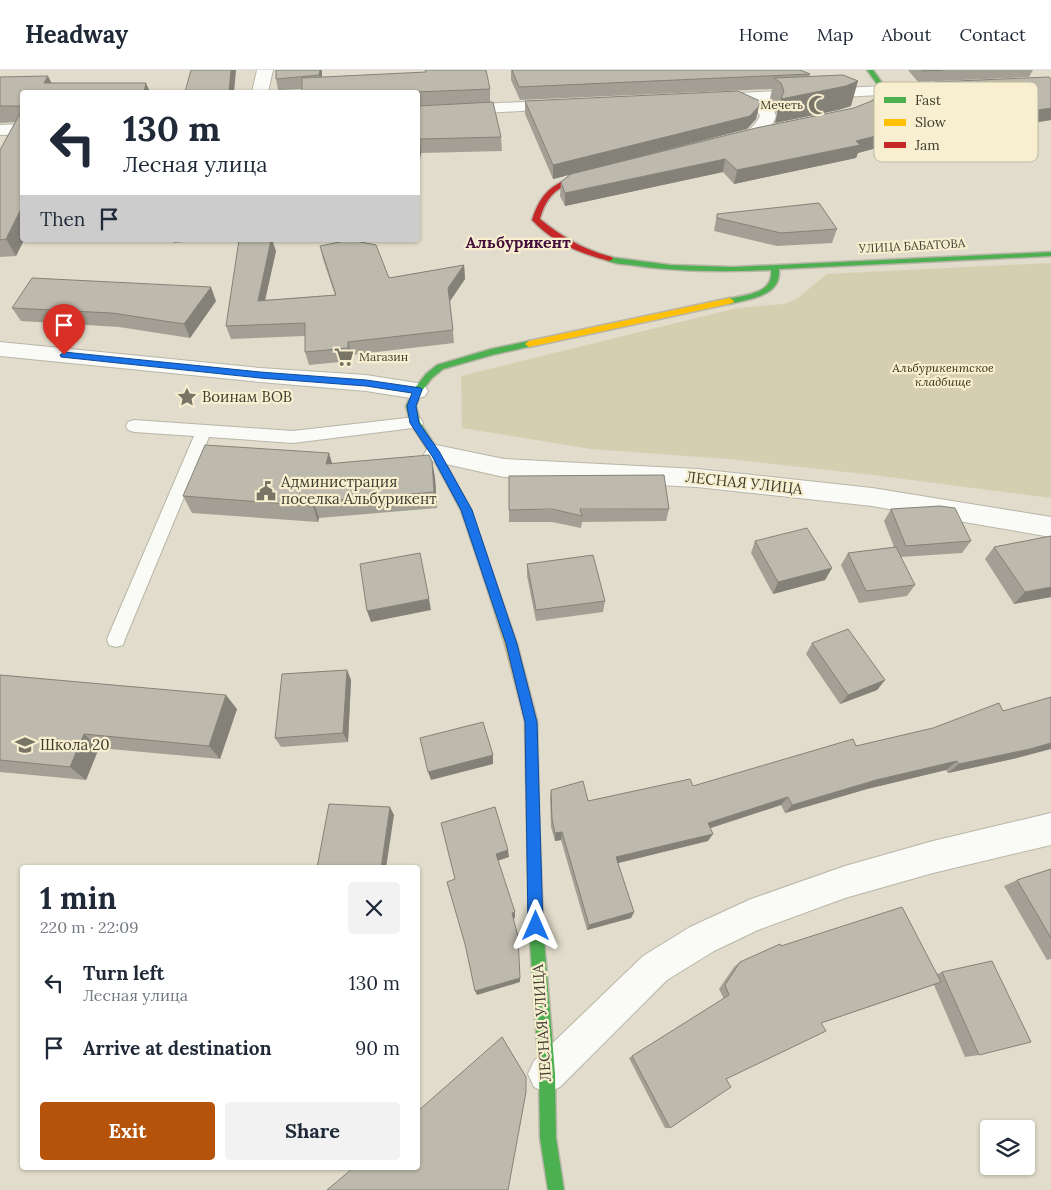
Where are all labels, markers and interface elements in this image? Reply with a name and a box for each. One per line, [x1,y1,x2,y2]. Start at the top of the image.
text: Headway [25,19,128,50]
text: Home [739,23,789,46]
text: Map [817,23,853,46]
text: About [881,23,931,46]
text: Contact [959,23,1026,46]
legend [874,82,1038,162]
text: Fast [915,91,942,109]
mosque icon: Мечеть [807,94,829,116]
place label: Мечеть [760,97,803,112]
text: 130 m [123,106,220,151]
icon: left [40,110,105,175]
text: Slow [915,113,947,131]
text: Jam [914,136,940,154]
text: Лесная улица [123,150,268,178]
icon: arrive [95,205,123,233]
text: Then [40,207,85,231]
district label: Альбурикент [465,232,571,252]
street label: УЛИЦА БАБАТОВА [857,235,966,256]
pin [43,304,85,355]
icon: arrive [50,311,78,339]
supermarket icon: Магазин [333,346,355,368]
place label: Магазин [359,349,408,364]
park label: Альбурикентское кладбище [891,360,994,389]
place icon: Воинам ВОВ [176,386,198,408]
place label: Воинам ВОВ [202,387,292,406]
street label: ЛЕСНАЯ УЛИЦА [685,467,804,498]
place label: Администрация поселка Альбурикент [280,472,437,508]
public building icon: Администрация поселка Альбурикент [255,480,277,502]
school or university icon: Школа 20 [14,734,36,756]
place label: Школа 20 [40,735,110,754]
text: 1 min [40,879,117,917]
button: close [348,882,400,934]
position arrow [509,899,561,951]
text: 220 m · 22:09 [40,917,138,937]
text: Turn left [83,961,164,985]
street label: ЛЕСНАЯ УЛИЦА [528,963,555,1082]
icon: left [40,969,68,997]
text: 130 m [349,971,400,995]
text: Лесная улица [83,985,188,1005]
icon: arrive [40,1034,68,1062]
text: Arrive at destination [83,1036,272,1060]
text: 90 m [355,1036,400,1060]
button: Exit [40,1102,215,1160]
button: Share [225,1102,400,1160]
map controls [980,1120,1035,1175]
button: layers [980,1120,1035,1175]

